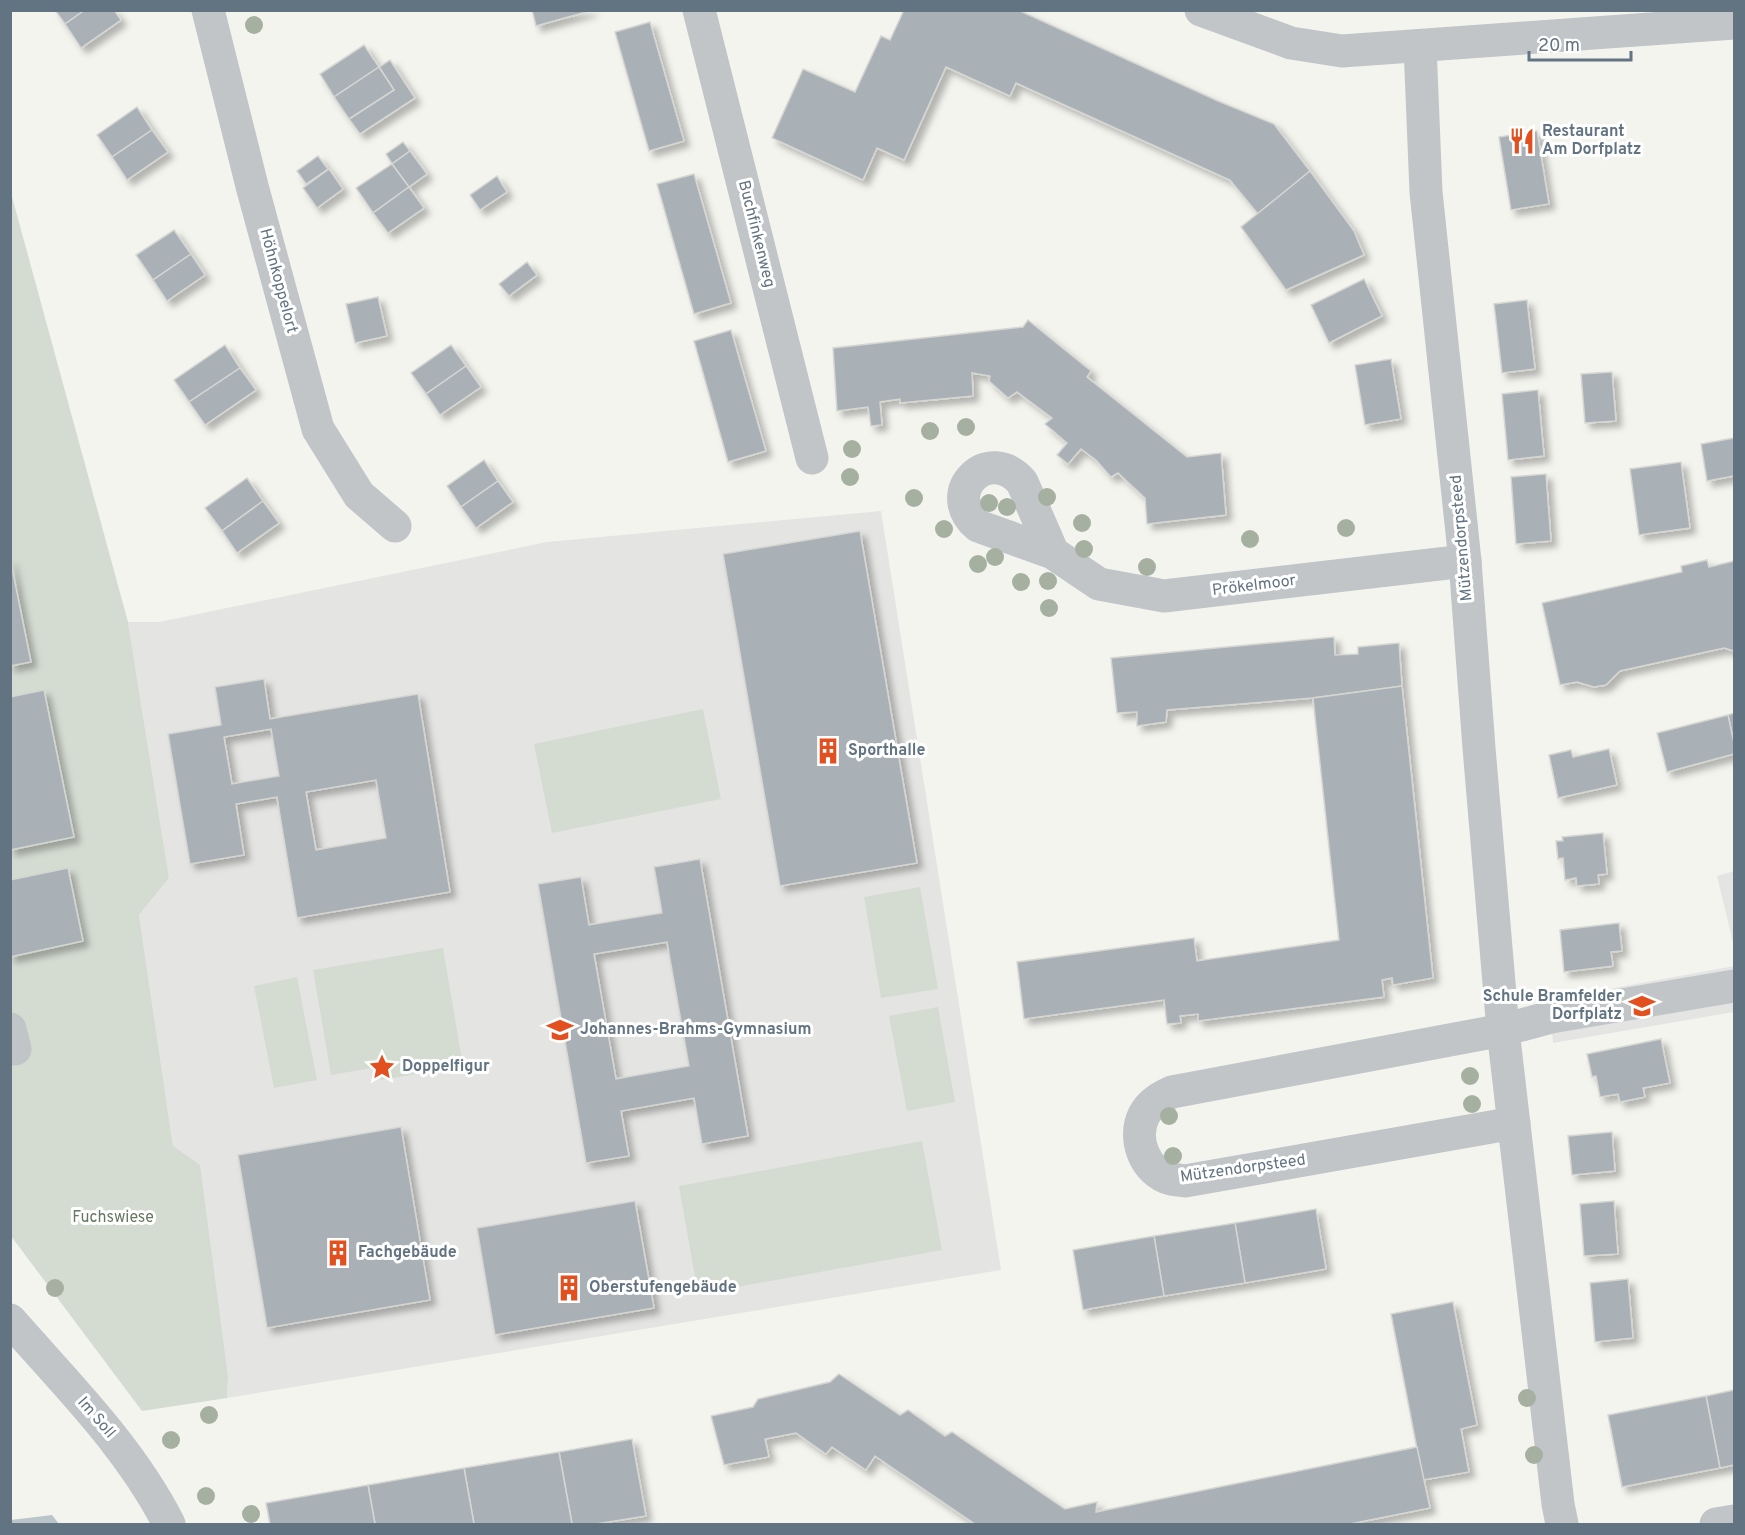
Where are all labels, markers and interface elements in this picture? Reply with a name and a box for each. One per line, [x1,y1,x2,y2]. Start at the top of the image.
scale bar [1529,24,1631,62]
text: 20 m [1538,35,1580,58]
place label: Restaurant Am Dorfplatz [1542,122,1642,160]
restaurant icon: Restaurant Am Dorfplatz [1507,126,1537,156]
street label: Buchfinkenweg [733,178,779,290]
street label: Höhnkoppelort [254,226,302,336]
street label: Mützendorpsteed [1447,474,1477,602]
street label: Prökelmoor [1211,571,1297,601]
building icon: Sporthalle [813,736,843,766]
place label: Sporthalle [848,741,925,761]
place label: Schule Bramfelder Dorfplatz [1483,987,1622,1025]
school or university icon: Schule Bramfelder Dorfplatz [1627,991,1657,1021]
school or university icon: Johannes-Brahms-Gymnasium [545,1015,575,1045]
place label: Johannes-Brahms-Gymnasium [580,1020,812,1040]
place icon: Doppelfigur [367,1052,397,1082]
place label: Doppelfigur [402,1057,490,1077]
street label: Mützendorpsteed [1179,1150,1307,1188]
park label: Fuchswiese [72,1208,154,1228]
building icon: Fachgebäude [323,1238,353,1268]
place label: Fachgebäude [358,1243,457,1263]
building icon: Oberstufengebäude [554,1273,584,1303]
place label: Oberstufengebäude [589,1278,737,1298]
street label: Im Soll [73,1393,119,1443]

